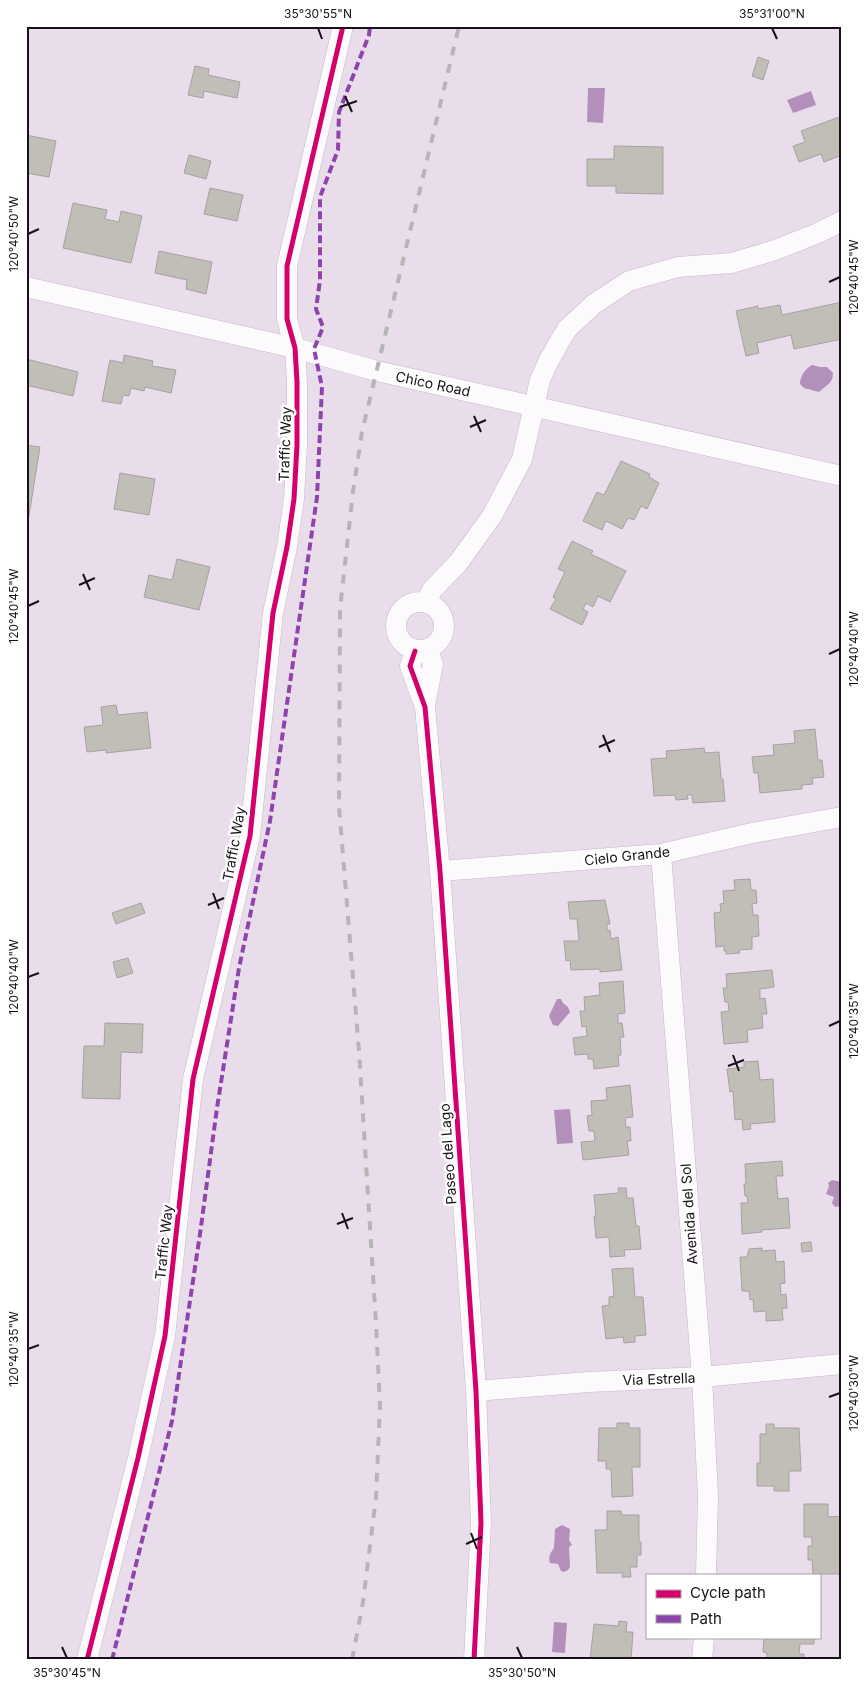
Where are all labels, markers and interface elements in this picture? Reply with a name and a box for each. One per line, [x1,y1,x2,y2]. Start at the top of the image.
text: 35°30'55"N [284,6,352,21]
text: 35°31'00"N [739,6,805,21]
text: 120°40'50"W [6,196,21,272]
text: 120°40'45"W [846,239,861,315]
street label: Chico Road [394,367,472,400]
street label: Traffic Way [275,406,294,482]
text: 120°40'45"W [6,568,21,644]
text: 120°40'40"W [846,611,861,687]
street label: Traffic Way [219,805,248,882]
street label: Cielo Grande [583,843,671,868]
text: 120°40'40"W [6,939,21,1015]
text: 120°40'35"W [846,983,861,1059]
street label: Paseo del Lago [435,1103,460,1205]
street label: Avenida del Sol [676,1163,701,1265]
street label: Traffic Way [151,1204,176,1280]
text: 120°40'35"W [6,1311,21,1387]
text: 120°40'30"W [846,1355,861,1431]
street label: Via Estrella [622,1369,696,1388]
legend [646,1574,820,1638]
text: Cycle path [690,1583,766,1602]
text: Path [690,1609,722,1628]
text: 35°30'45"N [33,1665,101,1680]
text: 35°30'50"N [488,1665,556,1680]

